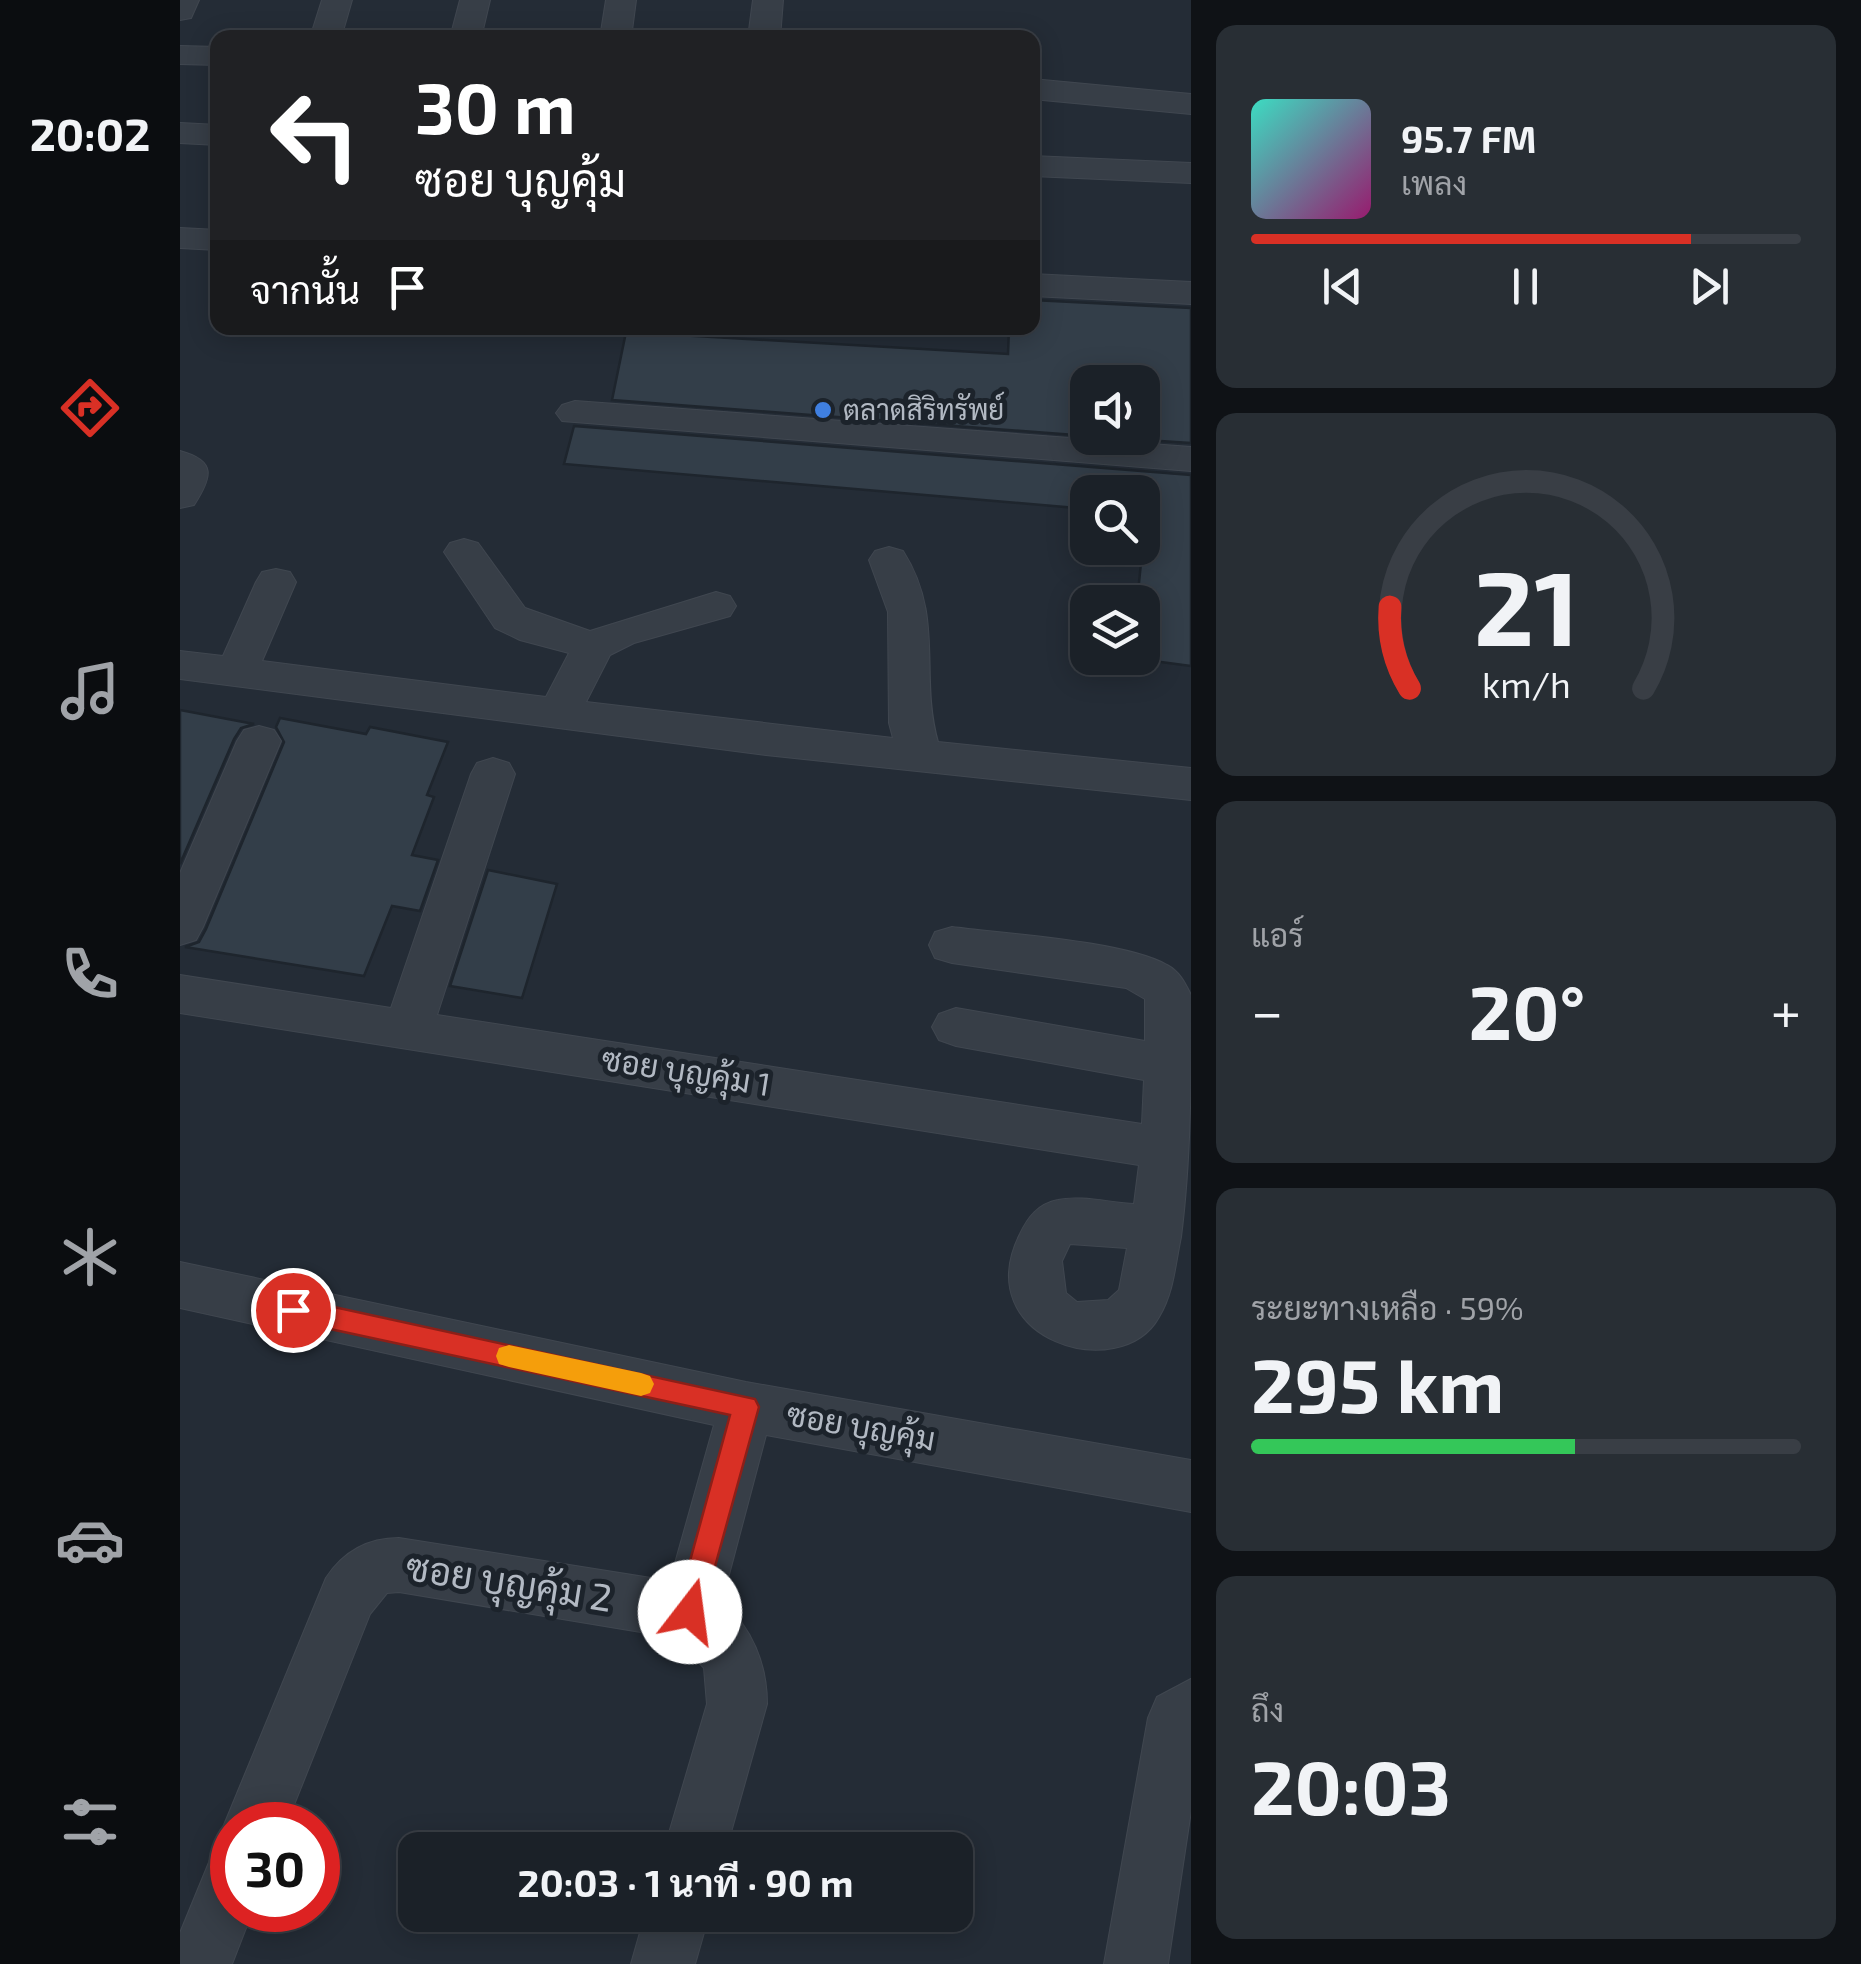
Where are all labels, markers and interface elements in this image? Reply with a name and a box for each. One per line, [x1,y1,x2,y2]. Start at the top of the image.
text: 30 m [415,64,576,148]
icon: left [250,70,380,200]
text: 20:02 [30,106,150,160]
text: 95.7 FM [1401,115,1537,161]
text: ซอย บุญคุ้ม [415,152,626,206]
text: เพลง [1401,163,1467,201]
icon: previous [1315,259,1370,314]
icon: pause [1498,259,1553,314]
icon: next [1682,259,1737,314]
icon: arrive [380,260,435,315]
text: จากนั้น [250,266,360,312]
map controls [1070,365,1160,675]
button: sound [1070,365,1160,455]
icon: directions [55,373,125,443]
place label: ตลาดสิริทรัพย์ [843,391,1004,426]
marker: ตลาดสิริทรัพย์ [812,399,834,421]
button: search [1070,475,1160,565]
text: 21 [1473,542,1579,667]
button: layers [1070,585,1160,675]
icon: music [55,656,125,726]
text: km/h [1482,662,1570,705]
text: แอร์ [1251,915,1304,953]
icon: phone [55,939,125,1009]
text: 20° [1469,965,1585,1055]
text: − [1251,977,1283,1043]
text: + [1771,977,1801,1043]
street label: ซอย บุญคุ้ม 1 [599,1038,773,1107]
icon: climate [55,1222,125,1292]
pin [251,1268,336,1353]
icon: arrive [266,1283,321,1338]
text: ระยะทางเหลือ · 59% [1251,1288,1524,1326]
text: 295 km [1251,1338,1504,1428]
street label: ซอย บุญคุ้ม [783,1393,939,1462]
icon: car [55,1505,125,1575]
street label: ซอย บุญคุ้ม 2 [402,1542,616,1624]
position arrow [638,1560,742,1664]
text: ถึง [1251,1690,1284,1728]
text: 20:03 [1251,1740,1451,1830]
icon: filters [55,1787,125,1857]
speed limit sign: 30 [210,1802,340,1932]
text: 20:03 · 1 นาที · 90 m [518,1859,853,1905]

